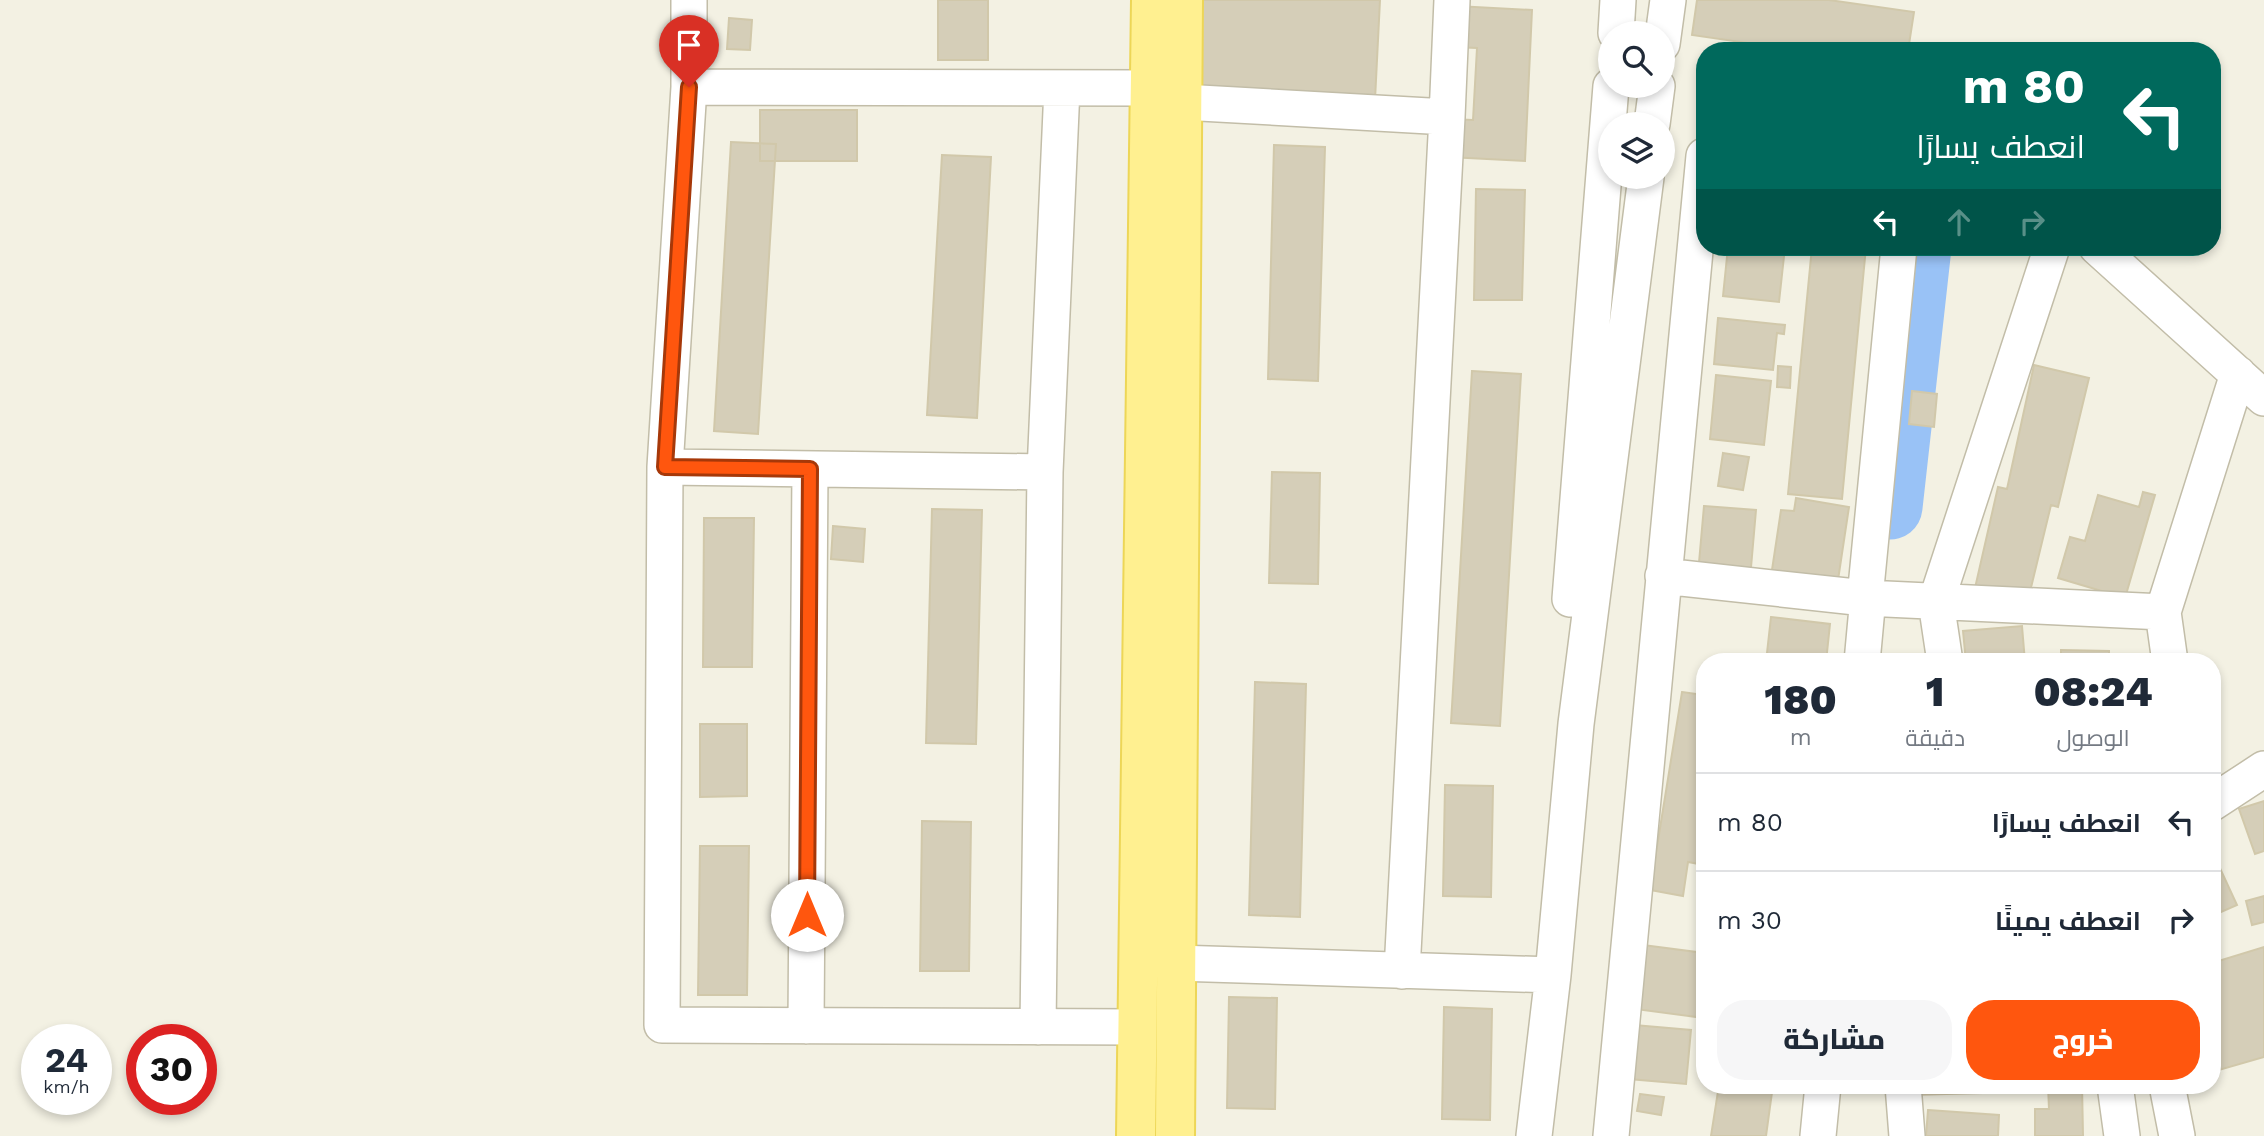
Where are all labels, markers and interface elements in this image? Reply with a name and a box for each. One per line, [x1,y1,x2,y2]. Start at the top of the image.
pin [659,15,719,87]
map controls [1598,21,1675,189]
button: search [1598,21,1675,98]
icon: arrive [670,26,708,64]
text: 80 m [1963,57,2085,115]
icon: left [2109,70,2200,161]
button: layers [1598,112,1675,189]
text: انعطف يسارًا [1916,128,2085,166]
icon: left [1867,203,1905,241]
icon: ahead [1940,203,1978,241]
icon: right [2013,203,2051,241]
text: 1 [1926,667,1945,716]
text: 08:24 [2033,667,2153,716]
text: 180 [1764,675,1837,724]
text: m [1790,724,1812,751]
text: دقيقة [1905,725,1965,752]
text: الوصول [2056,725,2130,752]
icon: left [2162,803,2200,841]
text: 80 m [1717,807,1783,837]
text: انعطف يسارًا [1992,808,2141,838]
position arrow [770,878,844,952]
icon: right [2162,901,2200,939]
text: 30 m [1717,905,1782,935]
text: انعطف يمينًا [1995,906,2141,936]
button: مشاركة [1717,1000,1952,1080]
button: خروج [1966,1000,2200,1080]
speed limit sign: 30 [126,1024,217,1115]
text: 24 [45,1039,88,1081]
text: km/h [43,1076,90,1097]

